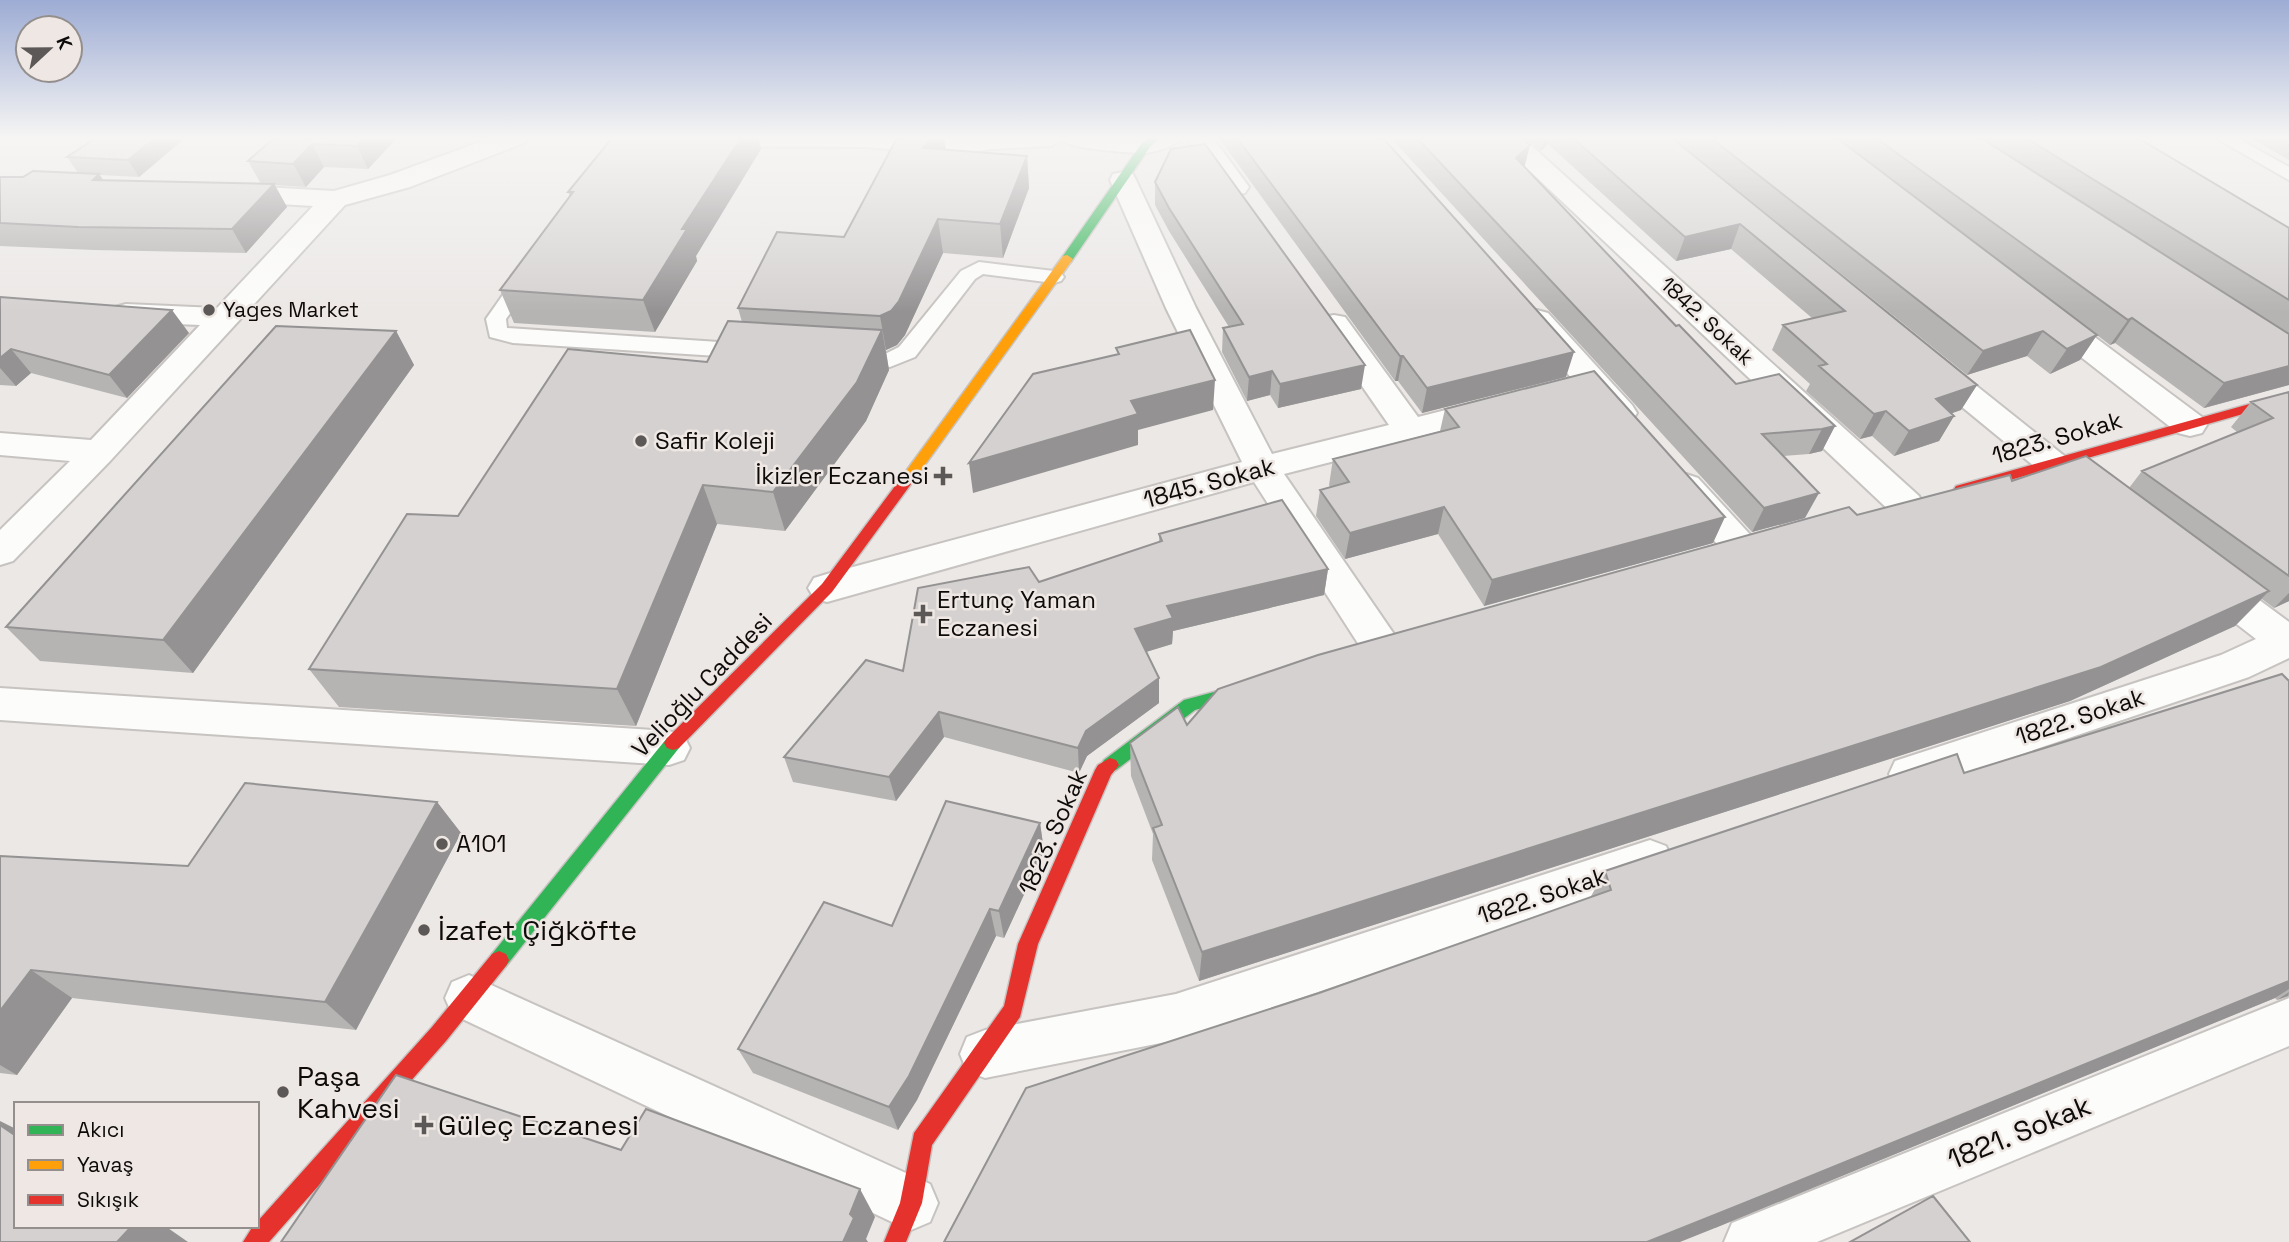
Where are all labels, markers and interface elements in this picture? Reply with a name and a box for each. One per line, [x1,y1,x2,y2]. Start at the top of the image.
north arrow [14,14,84,84]
text: K [50,33,78,53]
street label: 1842. Sokak [1655,271,1760,371]
place label: Yages Market [223,296,359,323]
marker: Yages Market [201,302,217,318]
street label: 1823. Sokak [1988,404,2126,471]
place label: Safir Koleji [655,425,775,456]
marker: Safir Koleji [633,433,649,449]
street label: 1845. Sokak [1140,450,1278,515]
place label: İkizler Eczanesi [755,460,929,491]
marker: İkizler Eczanesi [935,468,951,484]
place label: Ertunç Yaman Eczanesi [937,584,1096,643]
street label: Velioğlu Caddesi [625,606,779,764]
marker: Ertunç Yaman Eczanesi [915,606,931,622]
street label: 1822. Sokak [2011,681,2149,752]
street label: 1823. Sokak [1011,764,1094,899]
place label: A101 [456,828,507,859]
marker: A101 [434,836,450,852]
street label: 1822. Sokak [1473,860,1611,931]
place label: İzafet Çiğköfte [438,912,637,948]
marker: İzafet Çiğköfte [416,922,432,938]
place label: Paşa Kahvesi [297,1058,400,1126]
marker: Paşa Kahvesi [275,1084,291,1100]
street label: 1821. Sokak [1942,1087,2096,1177]
legend [14,1102,259,1228]
place label: Güleç Eczanesi [438,1107,639,1143]
text: Akıcı [77,1116,124,1143]
marker: Güleç Eczanesi [416,1117,432,1133]
text: Yavaş [77,1151,134,1178]
text: Sıkışık [77,1186,139,1213]

